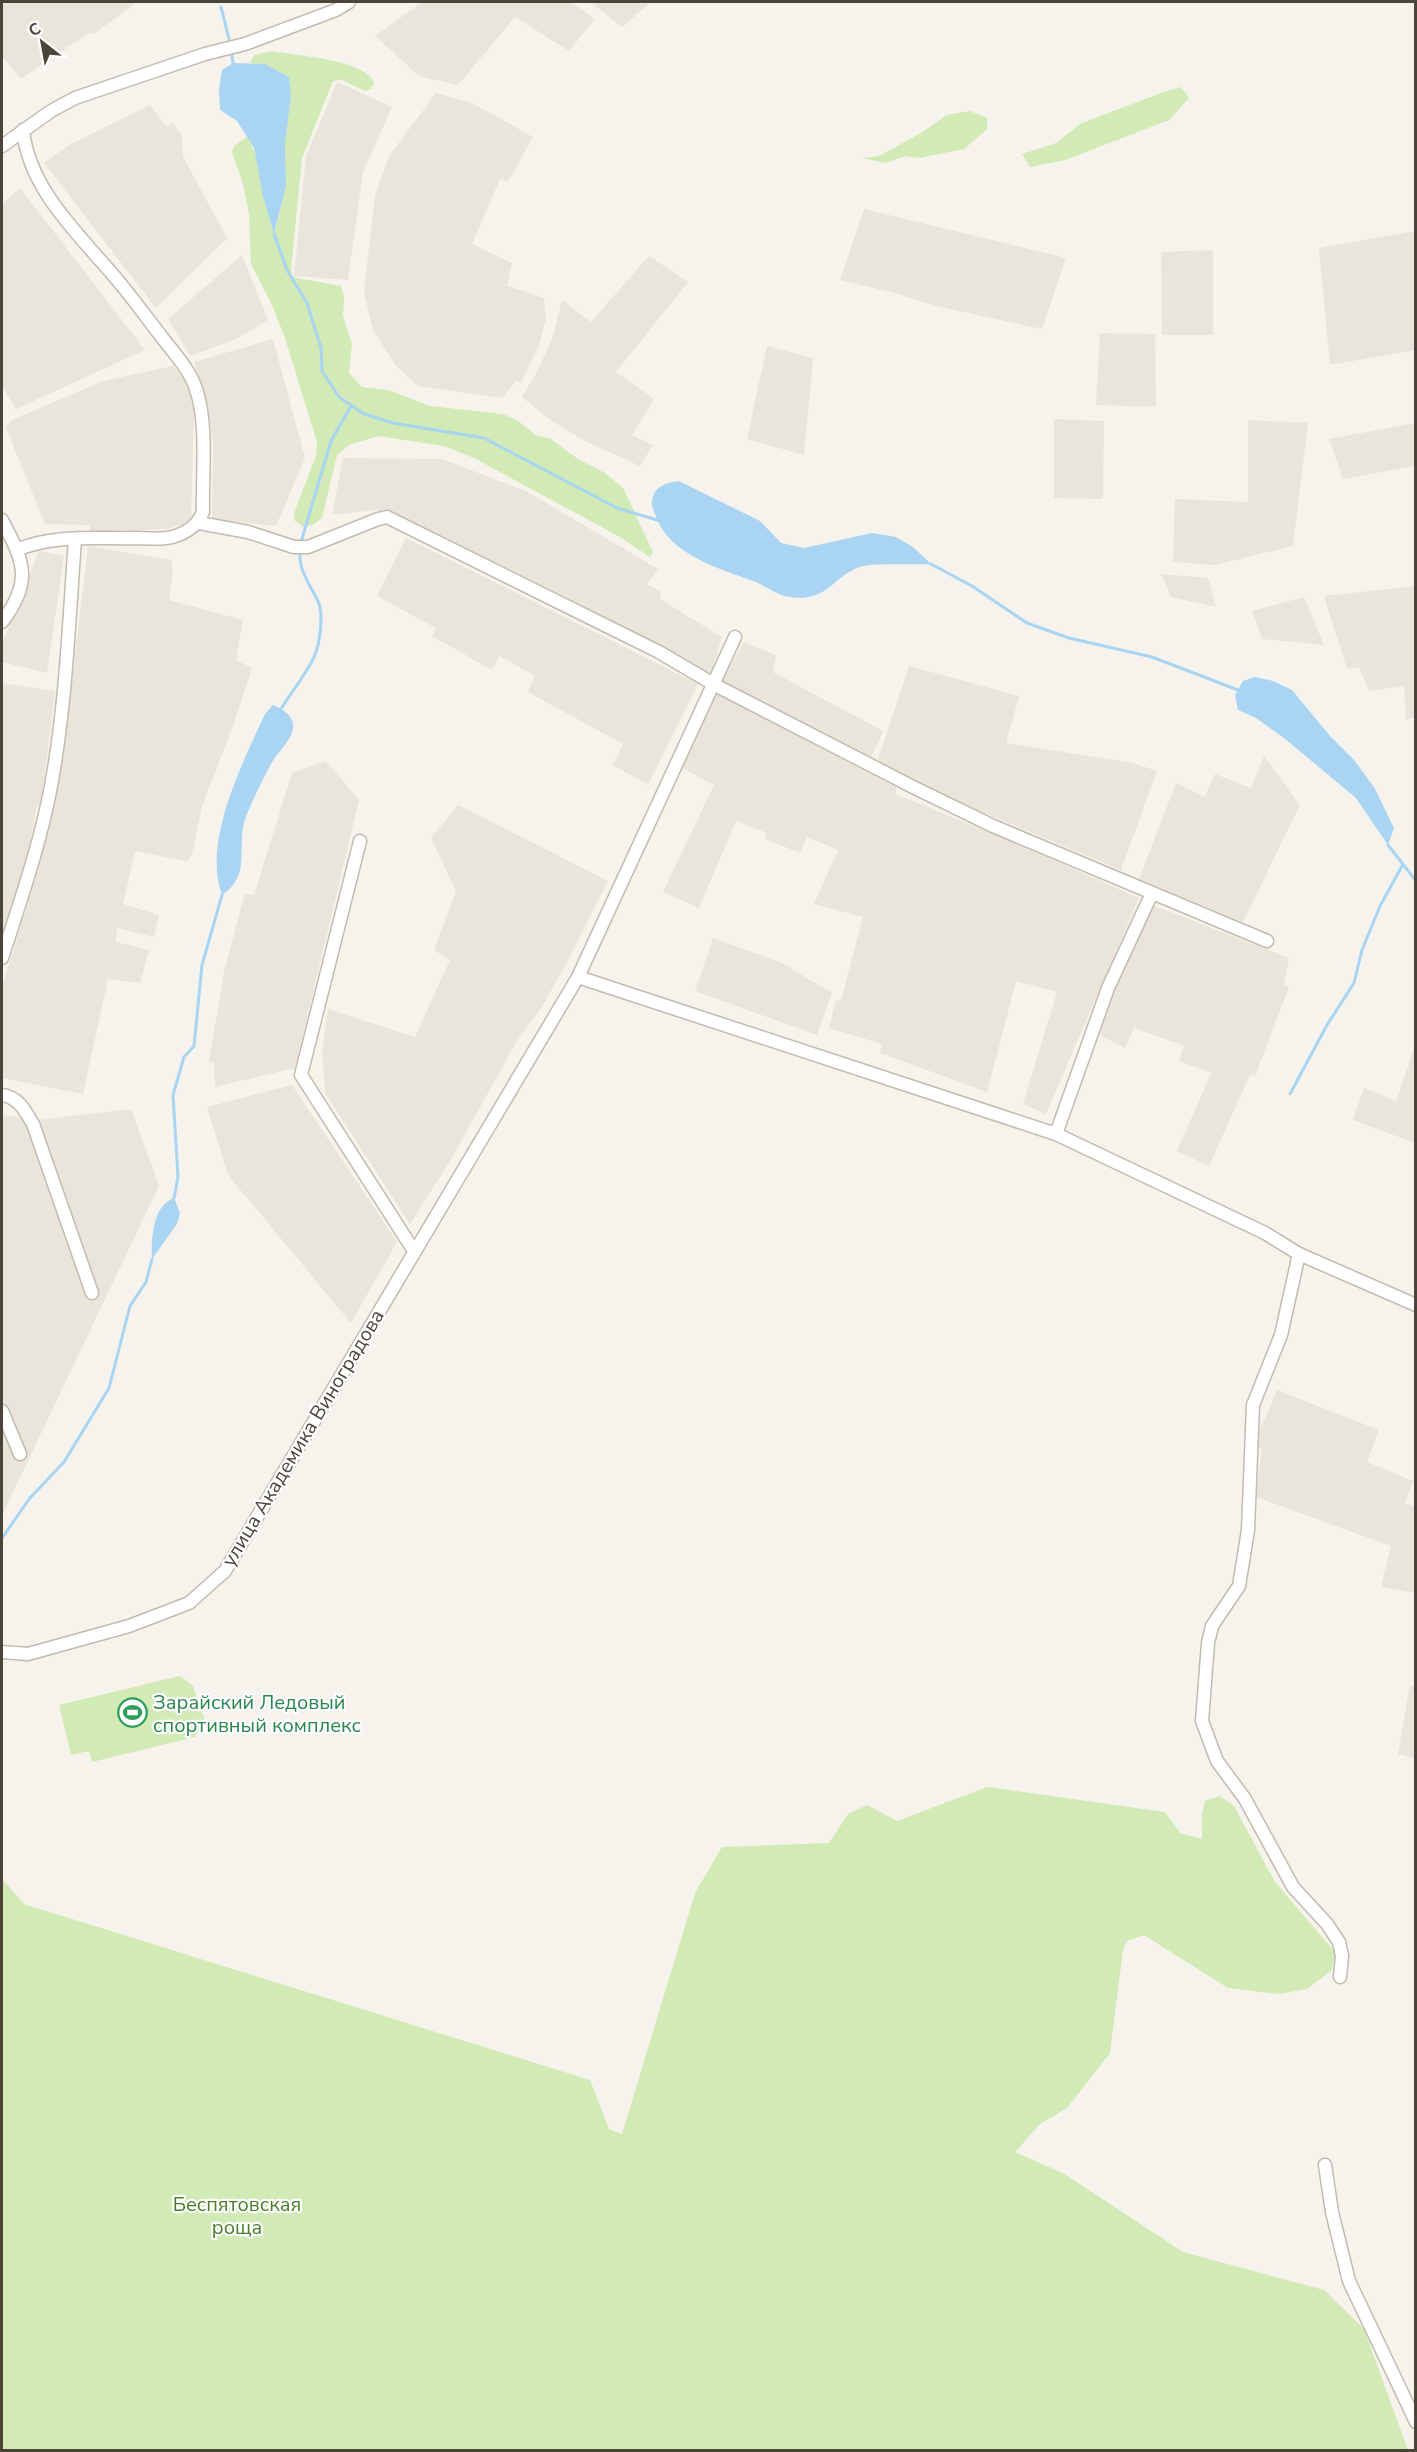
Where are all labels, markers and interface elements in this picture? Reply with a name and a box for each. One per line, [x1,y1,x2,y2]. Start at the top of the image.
north arrow [12,12,72,72]
text: С [24,18,45,42]
street label: улица Академика Виноградова [215,1305,391,1571]
place label: Зарайский Ледовый спортивный комплекс [153,1689,361,1739]
sports icon: Зарайский Ледовый спортивный комплекс [116,1697,148,1729]
park label: Беспятовская роща [173,2191,301,2241]

